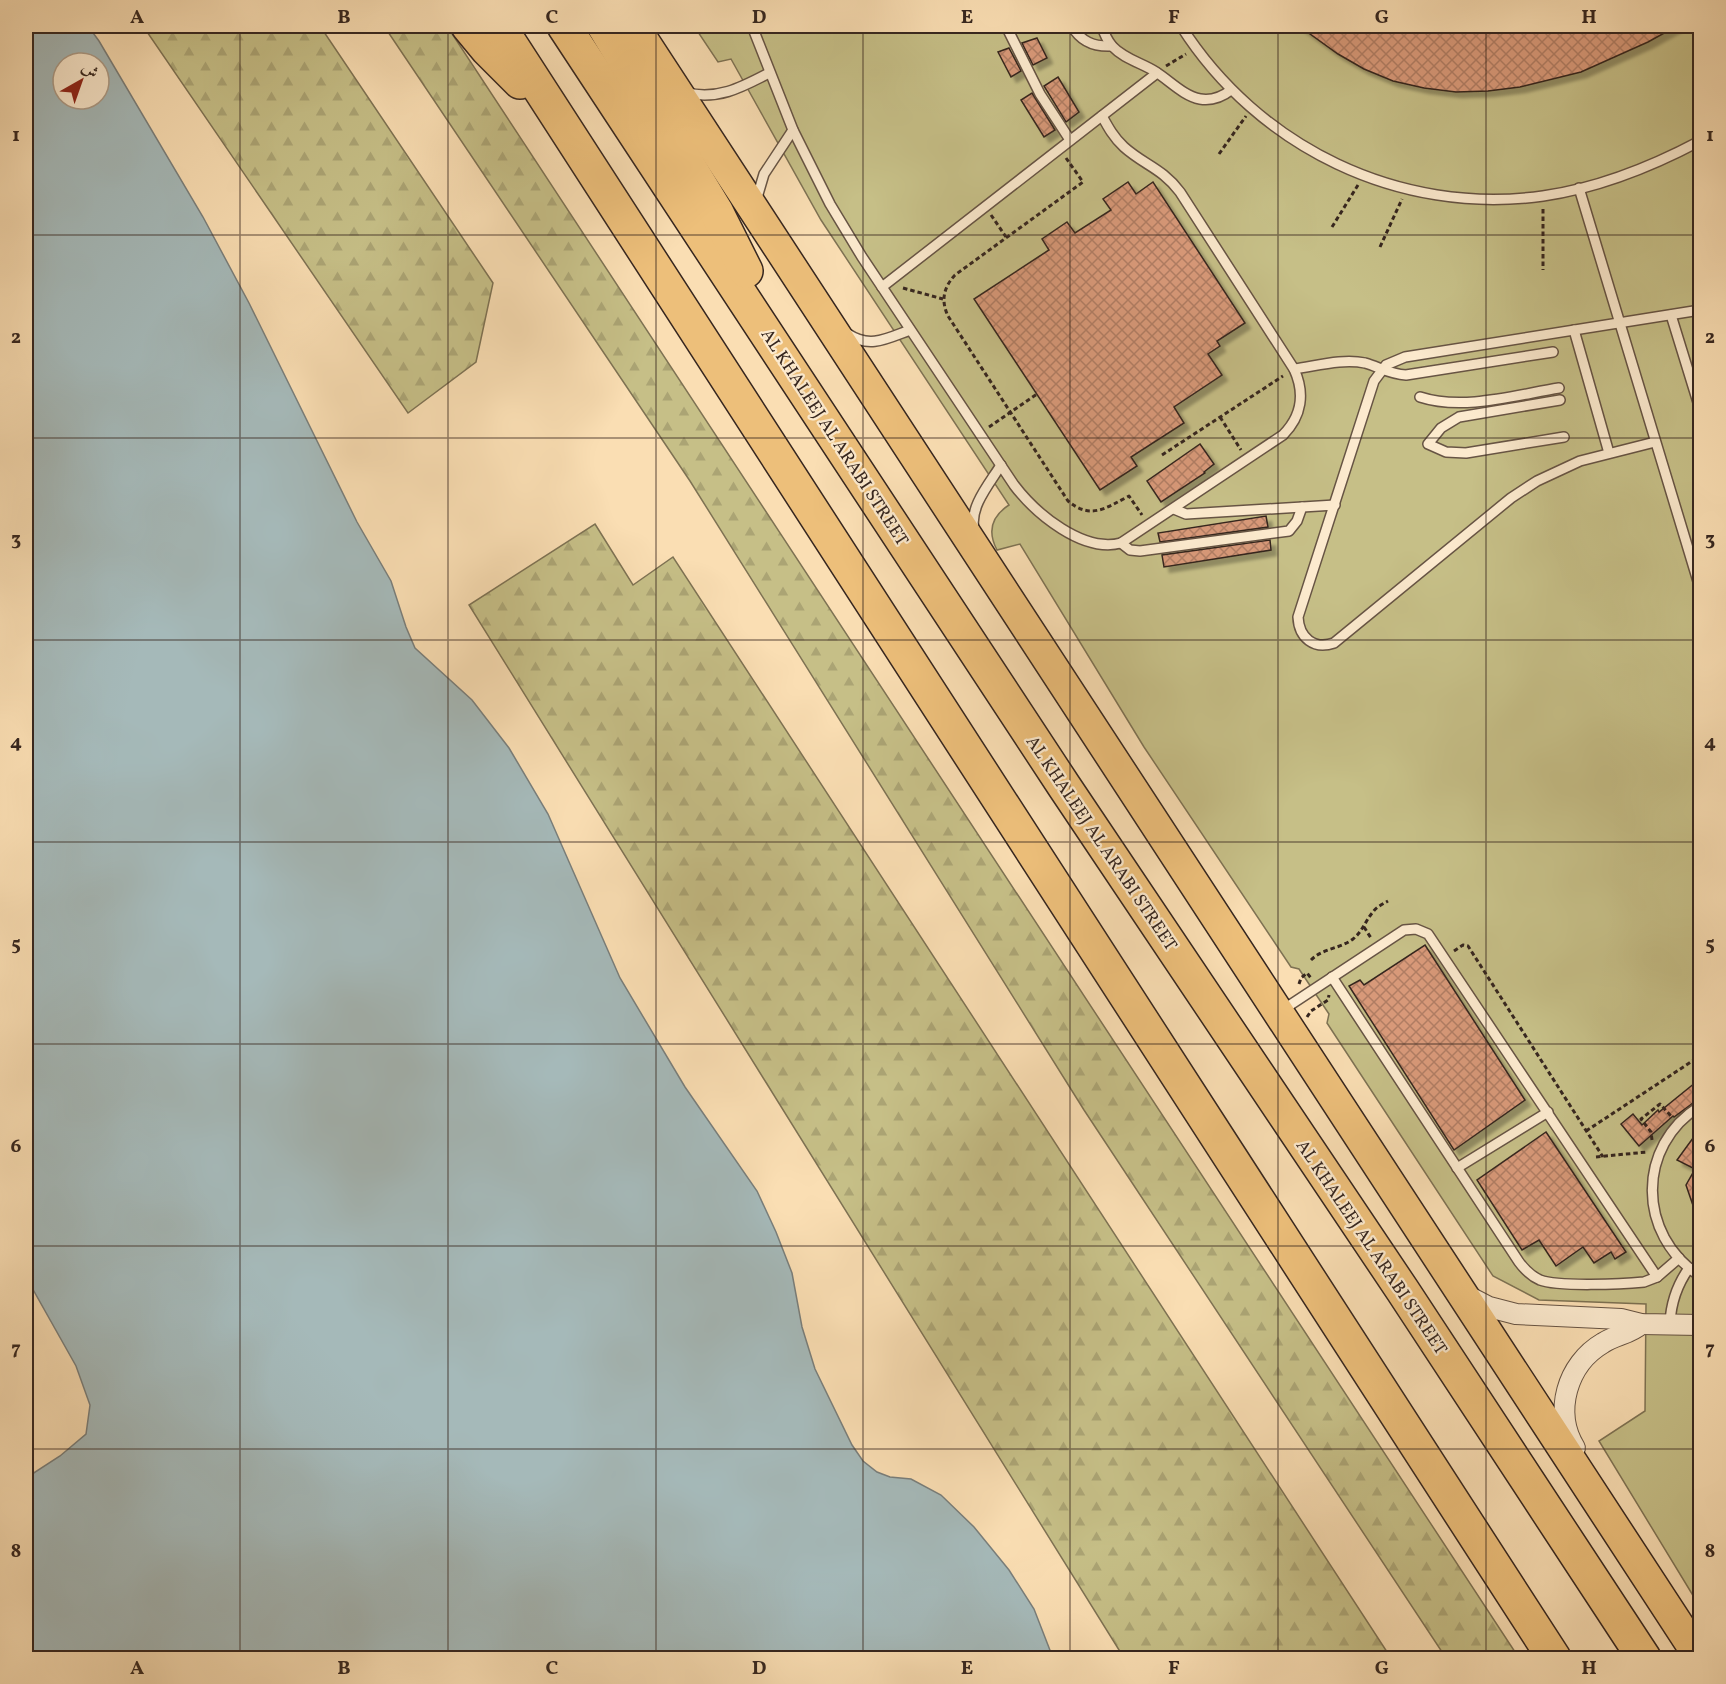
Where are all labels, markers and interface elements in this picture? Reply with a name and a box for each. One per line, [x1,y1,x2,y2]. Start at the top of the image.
text: A [130,4,144,32]
text: B [337,4,351,32]
text: C [546,4,559,32]
text: D [752,4,766,32]
text: E [961,4,973,32]
text: F [1168,4,1180,32]
text: G [1375,4,1389,32]
text: H [1581,4,1597,32]
north arrow [51,51,111,111]
text: ش [76,58,103,85]
text: 1 [12,122,20,150]
text: 1 [1706,122,1714,150]
text: 2 [11,324,21,352]
street label: AL KHALEEJ AL ARABI STREET [754,324,914,552]
text: 2 [1705,324,1715,352]
text: 3 [11,526,21,554]
text: 3 [1705,526,1715,554]
text: 4 [10,729,22,757]
text: 4 [1704,729,1716,757]
street label: AL KHALEEJ AL ARABI STREET [1019,731,1183,957]
text: 5 [11,931,21,959]
text: 5 [1705,931,1715,959]
text: 6 [11,1133,22,1161]
text: 6 [1705,1133,1716,1161]
street label: AL KHALEEJ AL ARABI STREET [1289,1135,1453,1361]
text: 7 [11,1335,21,1363]
text: 7 [1705,1335,1715,1363]
text: 8 [11,1538,21,1566]
text: 8 [1705,1538,1715,1566]
text: A [130,1655,144,1683]
text: B [337,1655,351,1683]
text: C [546,1655,559,1683]
text: D [752,1655,766,1683]
text: E [961,1655,973,1683]
text: F [1168,1655,1180,1683]
text: G [1375,1655,1389,1683]
text: H [1581,1655,1597,1683]

